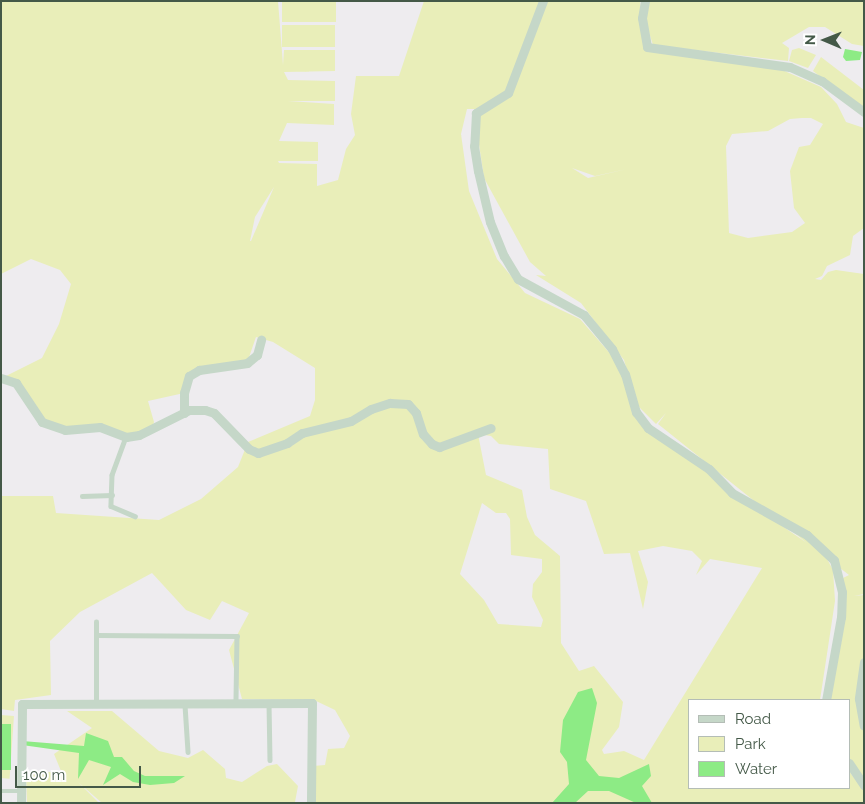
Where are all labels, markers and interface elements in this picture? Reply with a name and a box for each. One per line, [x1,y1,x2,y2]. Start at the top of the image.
north arrow [800,15,850,65]
text: N [802,34,818,45]
legend [688,699,850,789]
text: Road [735,710,771,728]
text: Park [735,735,766,753]
scale bar [18,756,144,788]
text: Water [735,760,777,778]
text: 100 m [23,766,65,784]

